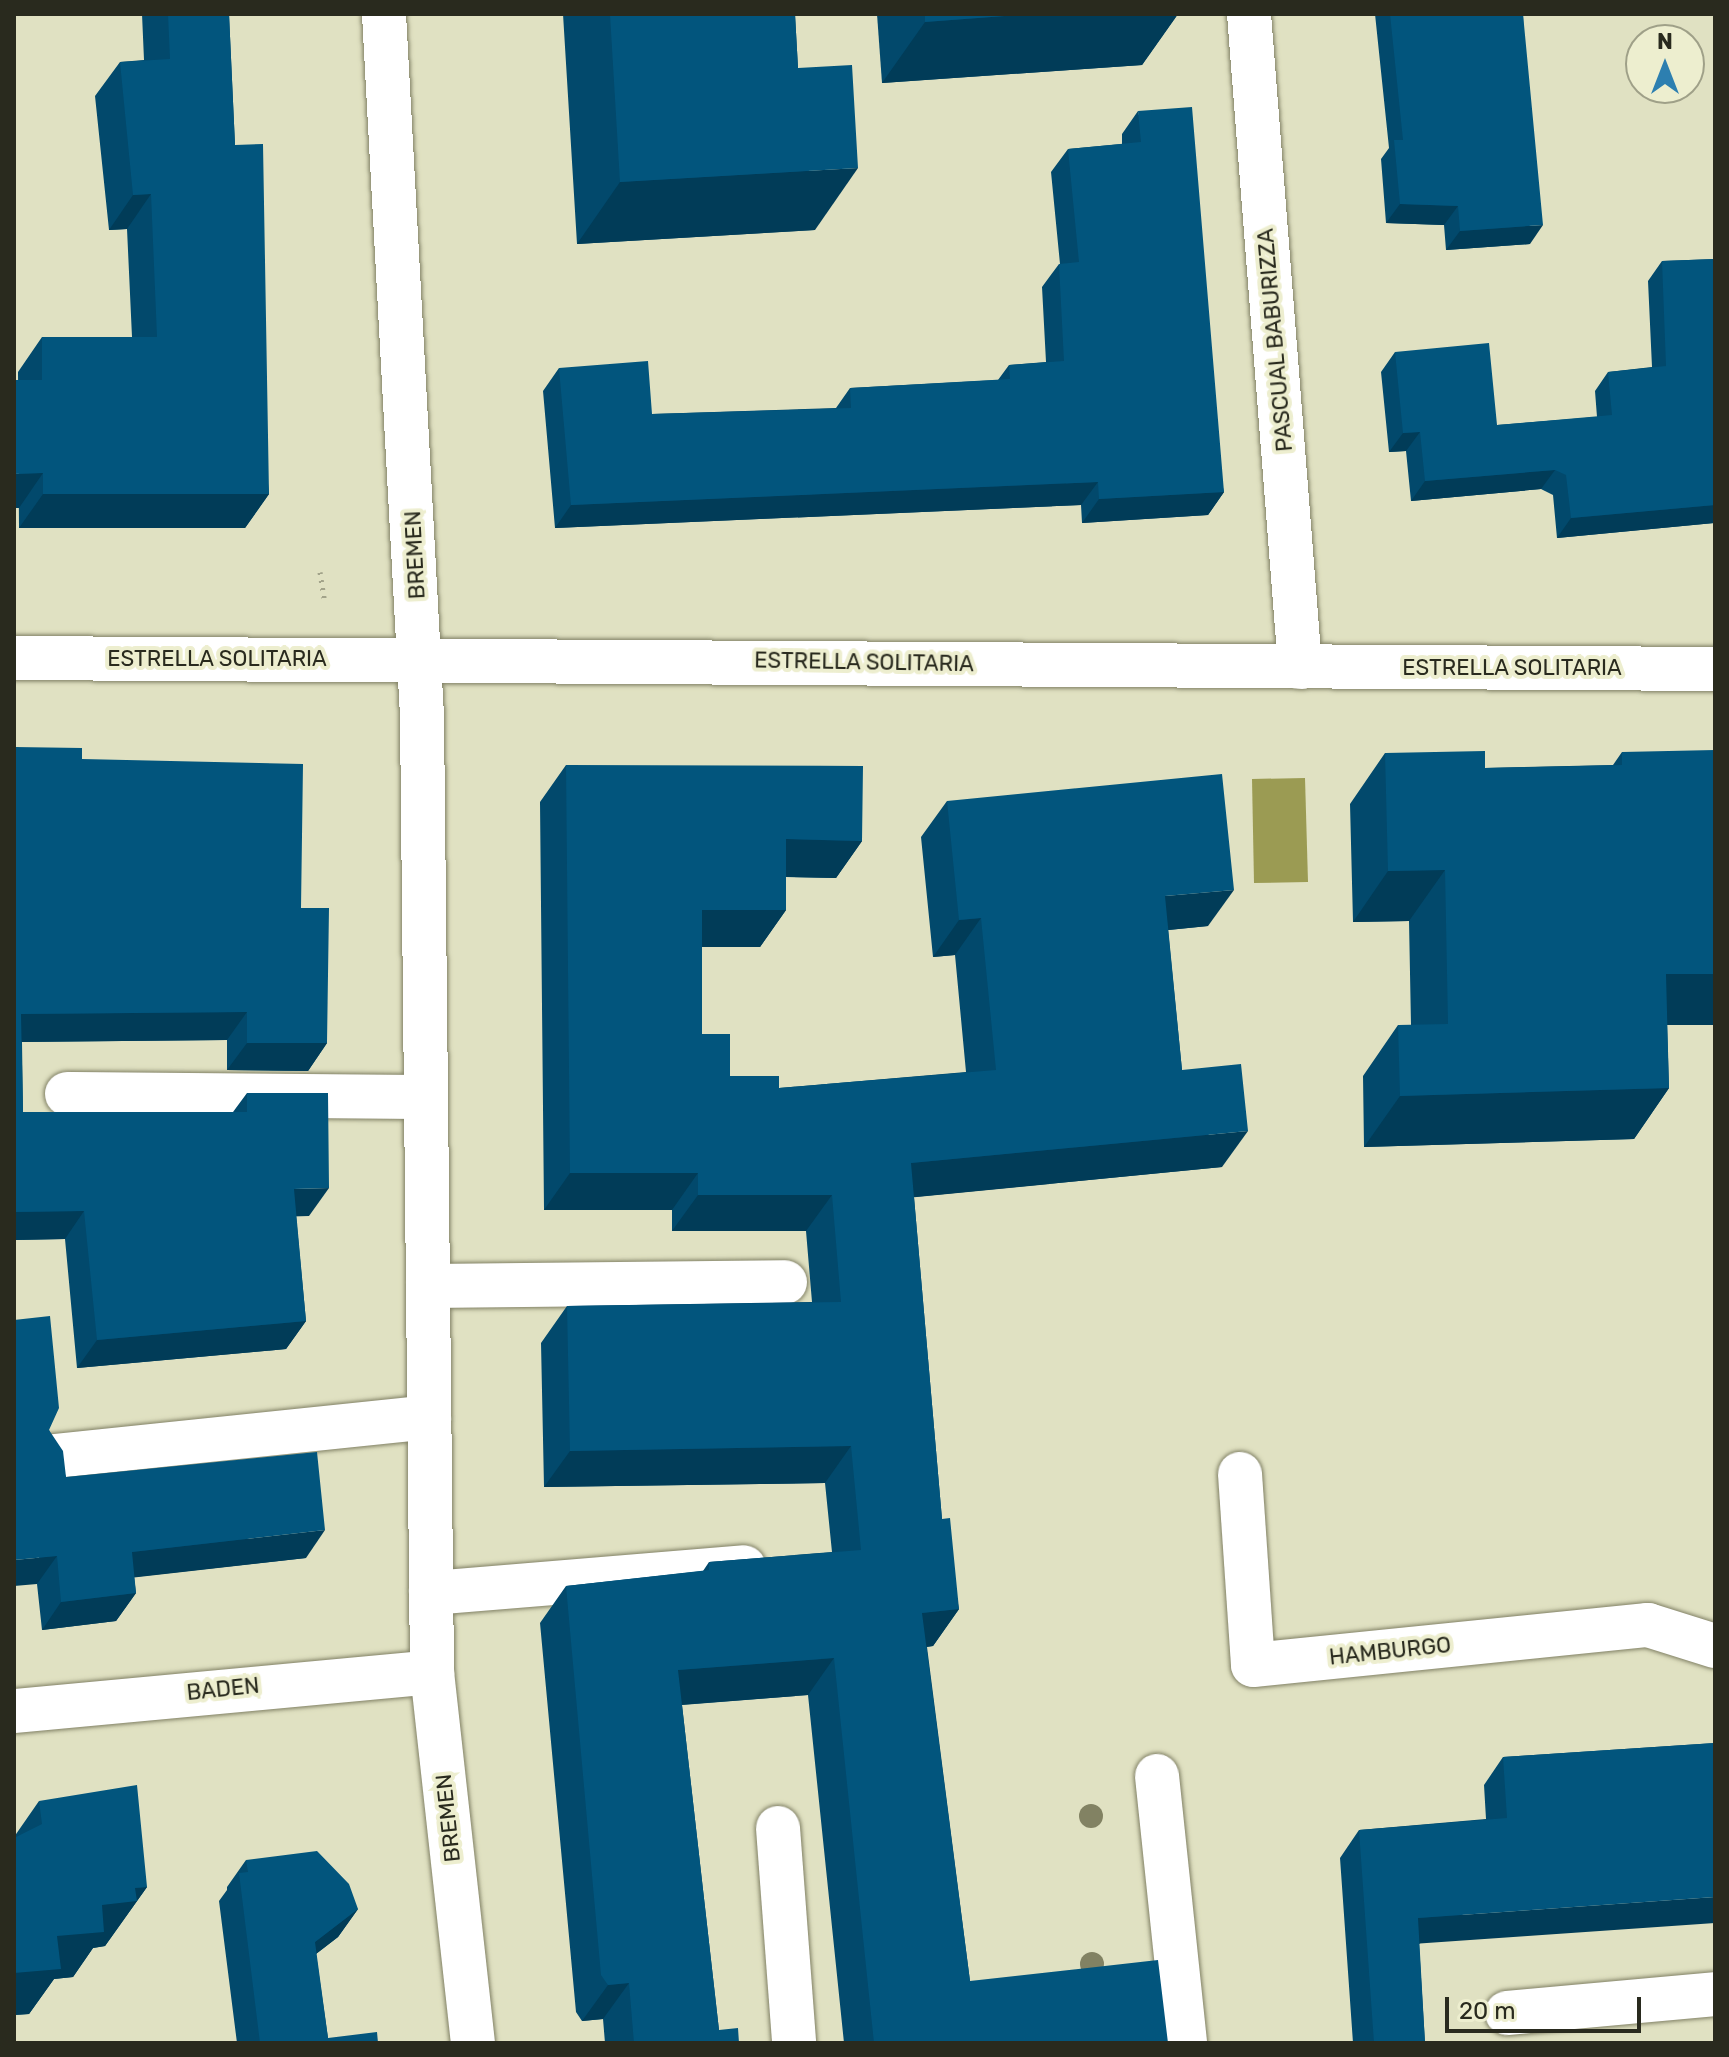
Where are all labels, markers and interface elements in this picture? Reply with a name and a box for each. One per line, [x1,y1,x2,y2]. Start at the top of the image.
north arrow [1625,24,1705,104]
text: N [1657,28,1673,55]
street label: PASCUAL BABURIZZA [1252,227,1298,453]
street label: BREMEN [400,510,430,600]
street label: ESTRELLA SOLITARIA [107,646,327,672]
street label: ESTRELLA SOLITARIA [754,647,974,677]
street label: ESTRELLA SOLITARIA [1402,655,1622,681]
street label: HAMBURGO [1328,1631,1452,1671]
street label: BADEN [185,1672,261,1706]
street label: BREMEN [430,1773,466,1863]
scale bar [1449,1981,1645,2031]
text: 20 m [1459,1997,1516,2025]

